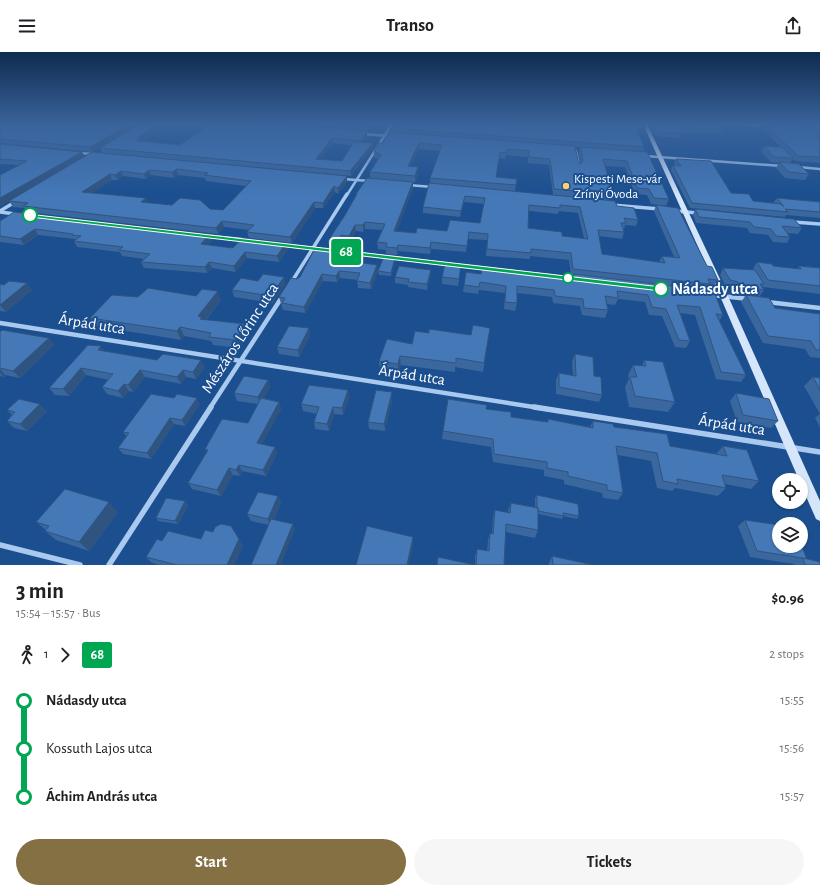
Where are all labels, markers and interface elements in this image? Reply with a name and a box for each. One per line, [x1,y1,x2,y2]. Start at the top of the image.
icon: menu [16,15,38,37]
icon: share [782,15,804,37]
text: Transo [386,17,434,35]
place label: Kispesti Mese-vár Zrínyi Óvoda [574,173,662,201]
marker: Kispesti Mese-vár Zrínyi Óvoda [561,181,571,191]
unlabelled marker [22,207,38,223]
line badge: 68 [328,239,364,265]
text: 68 [339,245,353,259]
unlabelled marker [562,272,574,284]
street label: Mészáros Lőrinc utca [199,280,281,396]
marker: Nádasdy utca [653,281,669,297]
place label: Nádasdy utca [672,281,758,298]
street label: Árpád utca [58,309,127,337]
street label: Árpád utca [378,360,447,388]
street label: Árpád utca [698,410,767,438]
map controls [772,473,808,553]
button: locate [772,473,808,509]
button: layers [772,517,808,553]
text: 3 min [16,580,64,602]
text: $0.96 [772,591,804,606]
text: 15:54 – 15:57 · Bus [16,607,100,620]
icon: walk [16,644,38,666]
icon: forward [54,644,76,666]
text: 1 [44,648,48,661]
text: 68 [90,648,104,662]
text: 2 stops [769,648,804,661]
text: Nádasdy utca [46,693,127,708]
text: 15:55 [780,694,804,707]
text: Kossuth Lajos utca [46,741,152,756]
text: 15:56 [780,742,804,755]
text: Áchim András utca [46,789,157,804]
text: 15:57 [780,790,804,803]
button: Start [16,839,406,885]
button: Tickets [414,839,804,885]

